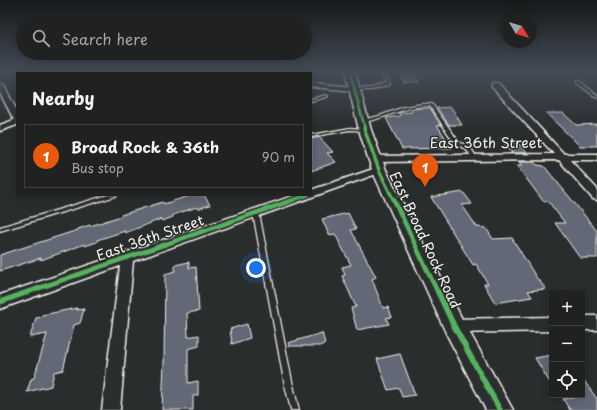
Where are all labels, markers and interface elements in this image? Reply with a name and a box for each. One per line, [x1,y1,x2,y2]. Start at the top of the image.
north arrow [501,12,537,48]
search box [16,16,312,60]
icon: search [30,27,52,49]
text: Search here [62,27,148,50]
text: Nearby [32,85,94,111]
street label: East 36th Street [430,132,543,153]
text: Broad Rock & 36th [71,135,219,158]
text: 1 [43,147,49,166]
text: 90 m [262,147,295,166]
pin: 1 [412,154,438,187]
text: Bus stop [71,158,124,177]
street label: East Broad Rock Road [385,168,466,312]
street label: East 36th Street [93,209,207,266]
your location [246,258,266,278]
map controls [549,290,585,398]
button: + [549,290,585,326]
button: − [549,326,585,362]
button: locate [549,362,585,398]

